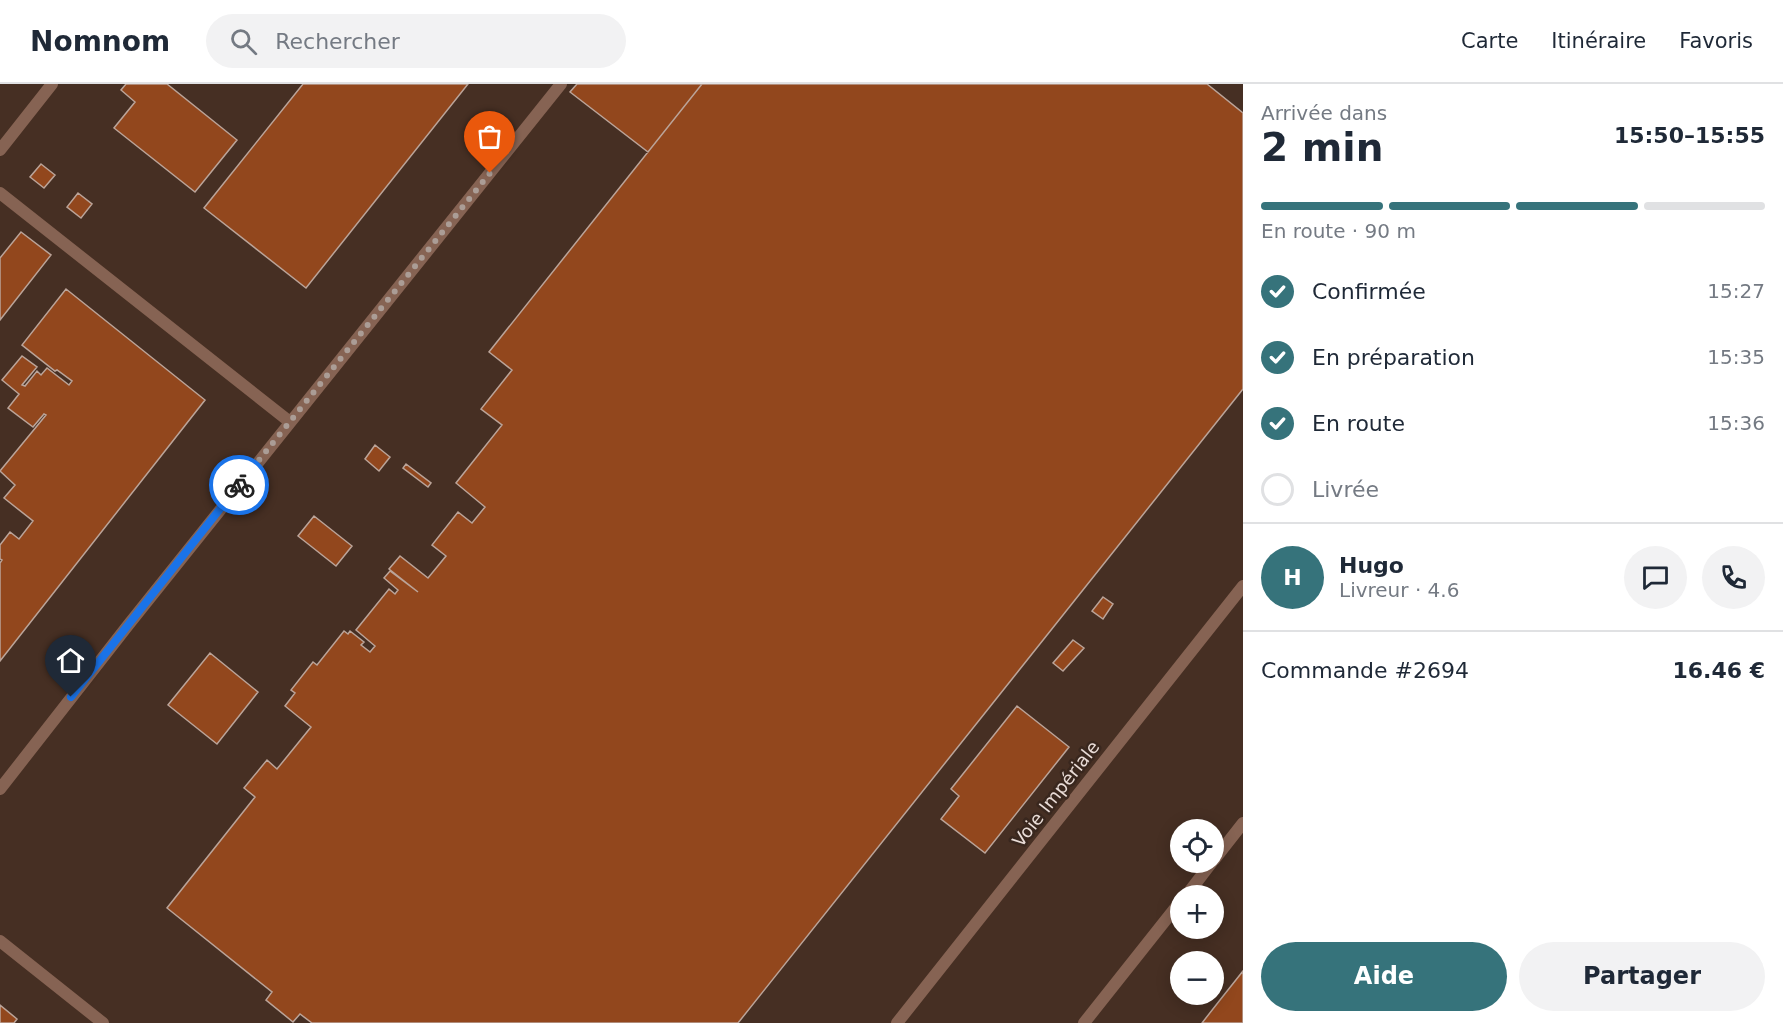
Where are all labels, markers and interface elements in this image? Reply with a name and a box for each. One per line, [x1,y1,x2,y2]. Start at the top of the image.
search box [206,14,626,68]
text: Nomnom [30,25,170,58]
icon: search [227,25,260,58]
text: Rechercher [275,29,400,54]
text: Carte [1461,29,1518,53]
text: Itinéraire [1551,29,1646,53]
text: Favoris [1679,29,1753,53]
text: Arrivée dans [1261,101,1387,125]
pin [464,111,515,173]
icon: bag [473,120,506,153]
text: 15:50–15:55 [1614,123,1765,148]
text: 2 min [1261,125,1383,170]
text: En route · 90 m [1261,219,1416,243]
icon: check [1261,275,1294,308]
text: Confirmée [1312,279,1426,304]
text: 15:27 [1707,279,1765,303]
icon: check [1261,341,1294,374]
text: En préparation [1312,345,1475,370]
text: 15:35 [1707,345,1765,369]
icon: check [1261,407,1294,440]
text: En route [1312,411,1405,436]
text: 15:36 [1707,411,1765,435]
courier [209,455,269,515]
icon: bike [223,469,256,502]
text: Livrée [1312,477,1379,502]
button: chat [1624,546,1687,609]
button: phone [1702,546,1765,609]
text: Hugo [1339,553,1404,578]
text: H [1283,565,1302,590]
text: Livreur · 4.6 [1339,578,1459,602]
pin [45,635,96,697]
icon: home [54,644,87,677]
text: Commande #2694 [1261,658,1469,683]
text: 16.46 € [1672,658,1765,683]
street label: Voie Impériale [1008,737,1103,851]
map controls [1170,819,1224,1005]
button: locate [1170,819,1224,873]
button: + [1170,885,1224,939]
button: Aide [1261,942,1507,1011]
button: Partager [1519,942,1765,1011]
button: − [1170,951,1224,1005]

